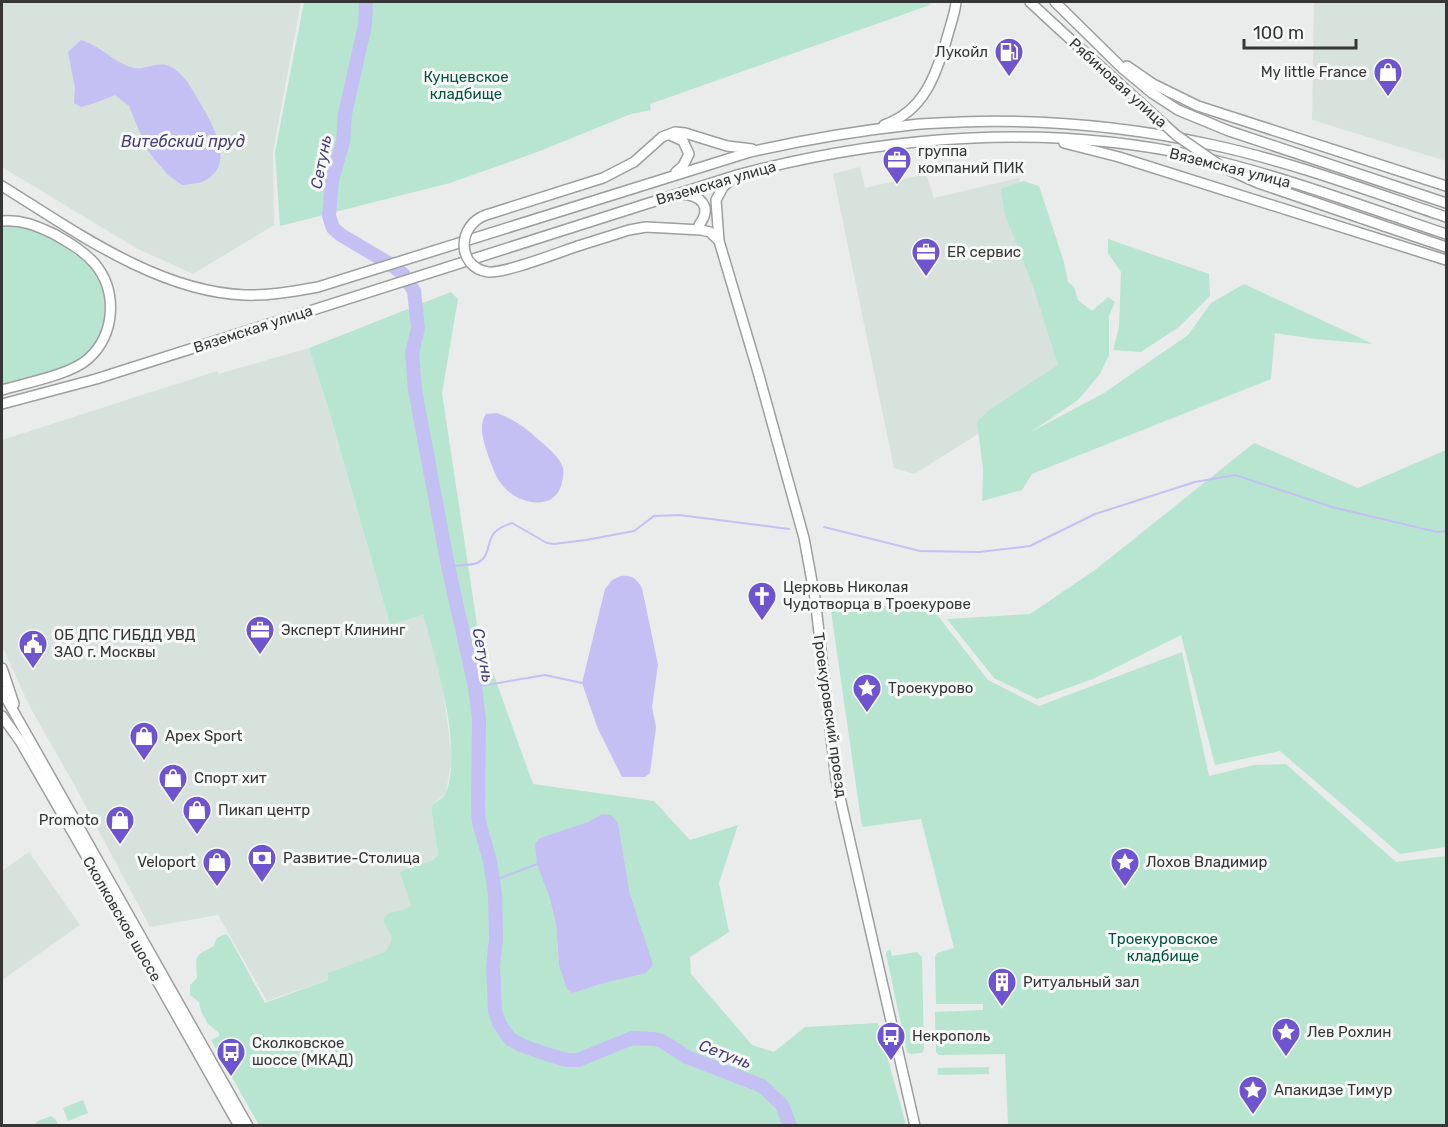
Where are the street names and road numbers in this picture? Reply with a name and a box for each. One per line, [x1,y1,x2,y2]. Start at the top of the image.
street label: Рябиновая улица [1065,34,1171,132]
street label: Вяземская улица [1168,144,1292,192]
street label: Вяземская улица [654,157,778,209]
street label: Вяземская улица [191,301,315,357]
street label: Троекуровский проезд [809,631,851,799]
street label: Сколковское шоссе [79,853,165,985]

